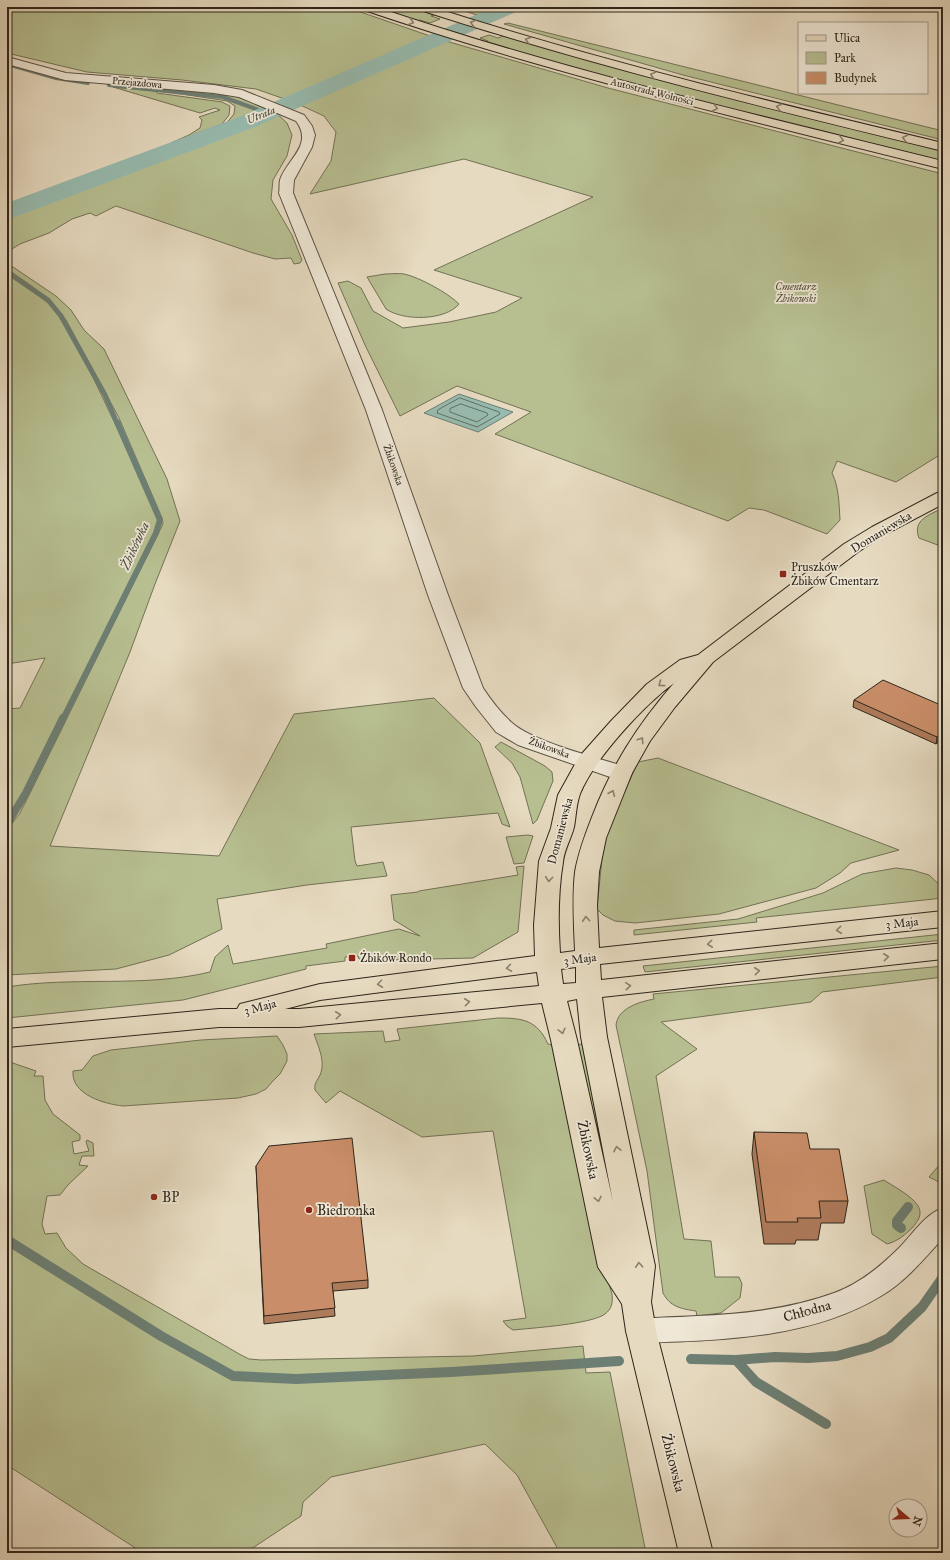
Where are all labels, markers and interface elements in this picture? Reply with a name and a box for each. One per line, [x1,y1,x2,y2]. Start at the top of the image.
one-way arrow [407,18,414,26]
one-way arrow [470,19,477,28]
legend [798,22,928,94]
text: Ulica [834,31,861,45]
one-way arrow [524,36,531,45]
text: Park [834,51,856,65]
one-way arrow [650,71,657,80]
text: Budynek [834,71,877,85]
street label: Przejazdowa [111,75,163,91]
street label: Autostrada Wolności [608,76,695,108]
water label: Utrata [245,103,277,127]
one-way arrow [776,103,782,111]
one-way arrow [712,104,718,112]
one-way arrow [838,135,845,143]
one-way arrow [902,135,908,143]
park label: Cmentarz Żbikowski [775,281,817,305]
street label: Żbikowska [380,442,408,488]
street label: Domaniewska [848,508,915,556]
water label: Żbikówka [116,519,153,573]
place label: Pruszków Żbików Cmentarz [791,560,879,588]
marker: Pruszków Żbików Cmentarz [778,569,788,579]
one-way arrow [658,679,665,686]
street label: Żbikowska [527,733,572,761]
one-way arrow [636,737,643,744]
one-way arrow [607,790,615,797]
street label: Domaniewska [544,795,576,866]
one-way arrow [545,876,554,882]
street label: 3 Maja [885,914,920,932]
one-way arrow [581,916,590,922]
one-way arrow [836,925,842,934]
one-way arrow [707,939,713,948]
place label: Żbików Rondo [360,950,432,965]
street label: 3 Maja [563,950,598,968]
marker: Żbików Rondo [347,953,357,963]
one-way arrow [883,953,889,962]
one-way arrow [506,963,512,972]
one-way arrow [754,967,760,976]
one-way arrow [377,979,383,988]
one-way arrow [625,982,631,991]
street label: 3 Maja [242,996,279,1018]
one-way arrow [464,997,470,1006]
one-way arrow [335,1010,341,1019]
one-way arrow [557,1028,565,1034]
street label: Żbikowska [574,1119,603,1181]
one-way arrow [614,1146,622,1152]
place label: BP [162,1189,179,1206]
marker: BP [149,1192,159,1202]
one-way arrow [594,1196,602,1202]
place label: Biedronka [317,1202,375,1219]
marker: Biedronka [304,1205,314,1215]
one-way arrow [635,1262,643,1268]
street label: Chłodna [781,1296,833,1326]
street label: Żbikowska [658,1432,689,1494]
north arrow [888,1498,928,1538]
text: N [909,1515,925,1528]

